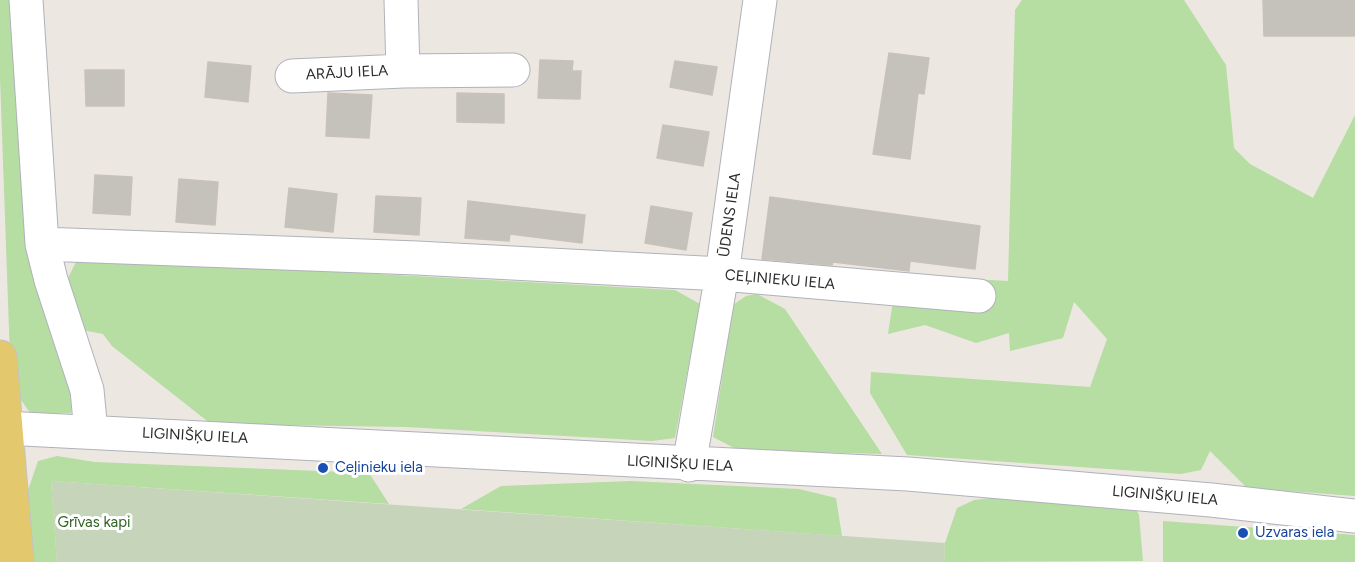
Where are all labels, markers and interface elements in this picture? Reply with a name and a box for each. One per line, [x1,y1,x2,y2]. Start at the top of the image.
street label: ARĀJU IELA [305,62,389,84]
street label: ŪDENS IELA [715,172,745,258]
street label: CEĻINIEKU IELA [724,266,836,294]
street label: LIGINIŠĶU IELA [141,424,249,448]
street label: LIGINIŠĶU IELA [626,452,734,476]
place label: Ceļinieku iela [335,459,423,477]
marker: Ceļinieku iela [316,461,330,475]
street label: LIGINIŠĶU IELA [1111,482,1219,510]
park label: Grīvas kapi [57,514,131,532]
place label: Uzvaras iela [1255,524,1334,542]
marker: Uzvaras iela [1236,526,1250,540]

